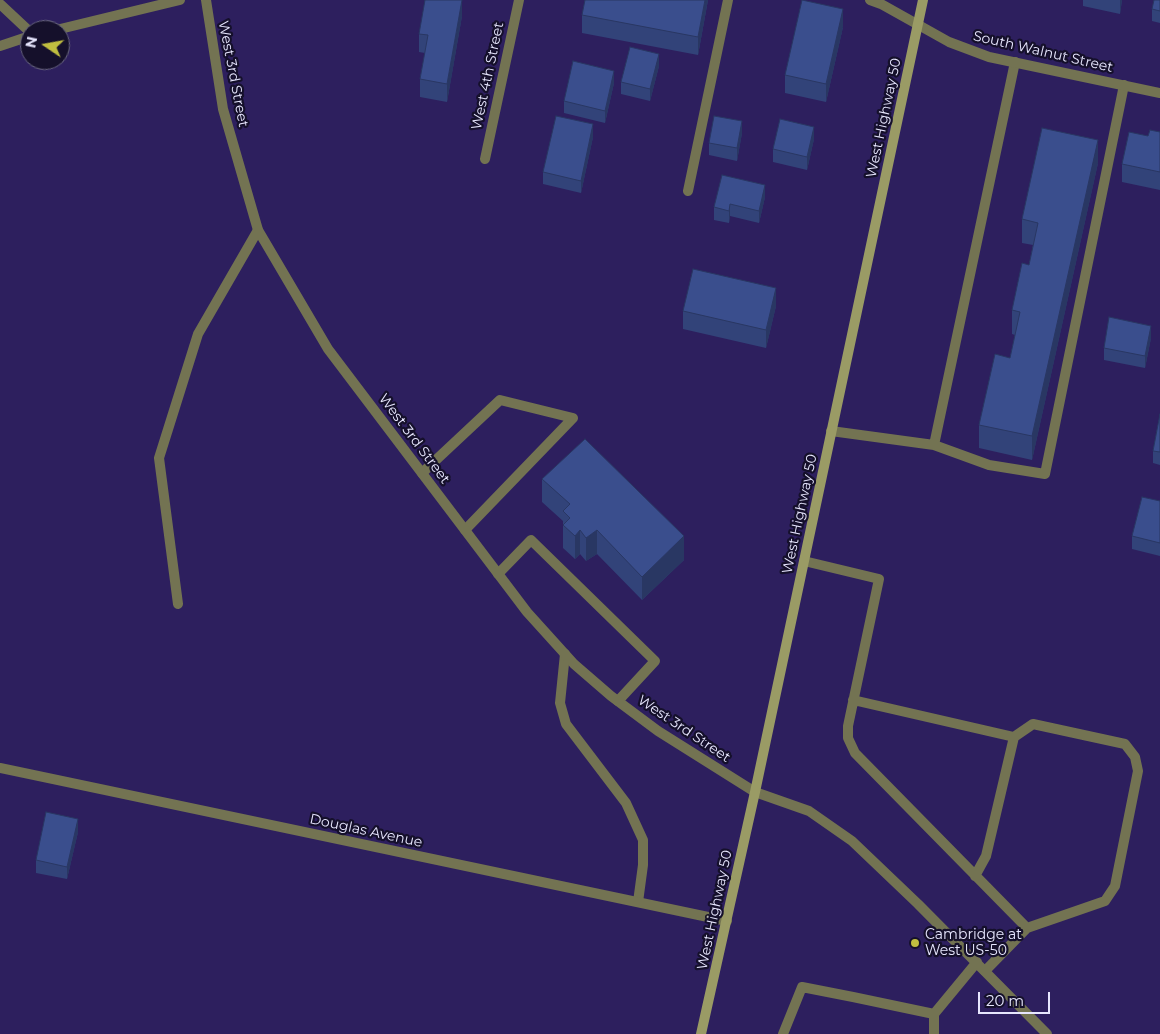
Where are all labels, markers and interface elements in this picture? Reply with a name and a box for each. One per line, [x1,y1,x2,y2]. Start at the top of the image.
street label: West 3rd Street [214,19,252,129]
north arrow [20,20,70,70]
street label: West 4th Street [468,21,508,131]
street label: South Walnut Street [971,28,1115,76]
text: N [21,35,41,49]
street label: West Highway 50 [863,57,905,179]
street label: West 3rd Street [375,391,453,487]
street label: West Highway 50 [779,453,821,575]
street label: West 3rd Street [634,692,734,766]
street label: Douglas Avenue [308,811,424,851]
street label: West Highway 50 [694,849,736,971]
place label: Cambridge at West US-50 [925,927,1022,960]
marker: Cambridge at West US-50 [909,937,921,949]
scale bar [980,982,1052,1014]
text: 20 m [986,991,1024,1010]

